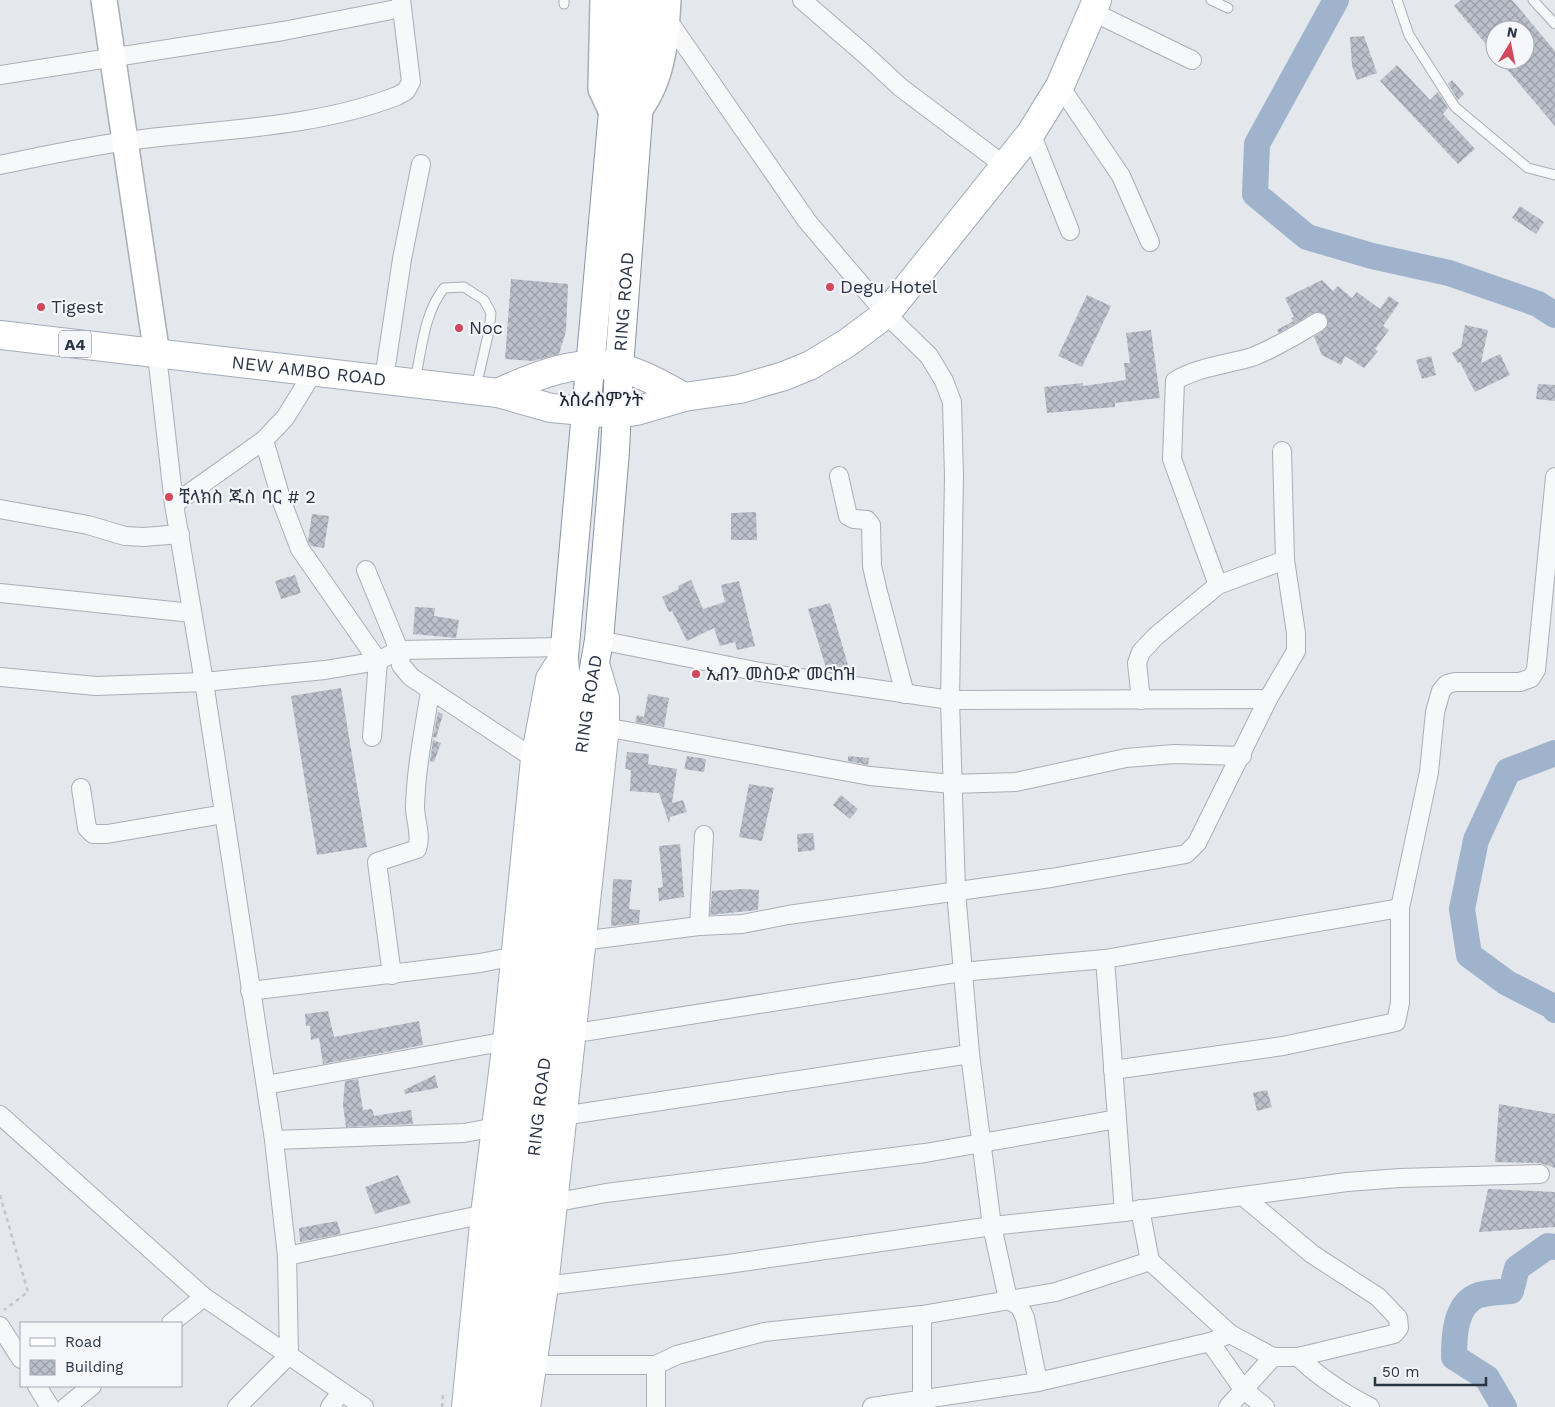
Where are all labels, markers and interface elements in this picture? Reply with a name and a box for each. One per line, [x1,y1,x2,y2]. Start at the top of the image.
north arrow [1485,20,1535,70]
text: N [1506,23,1519,41]
street label: RING ROAD [609,251,638,352]
place label: Degu Hotel [840,276,938,297]
marker: Degu Hotel [824,281,836,293]
place label: Tigest [51,296,104,317]
marker: Tigest [35,301,47,313]
place label: Noc [469,317,503,338]
marker: Noc [453,322,465,334]
road number: A4 [59,330,91,358]
street label: NEW AMBO ROAD [231,351,387,390]
district label: አስራስምንት [559,388,644,411]
place label: ቺላክስ ጁስ ባር # 2 [179,486,316,507]
marker: ቺላክስ ጁስ ባር # 2 [163,491,175,503]
street label: RING ROAD [570,653,606,755]
place label: ኢብን መስዑድ መርከዝ [706,663,856,684]
marker: ኢብን መስዑድ መርከዝ [690,668,702,680]
street label: RING ROAD [523,1056,555,1158]
legend [20,1322,182,1387]
text: Road [65,1333,102,1351]
scale bar [1375,1354,1486,1386]
text: Building [65,1358,123,1376]
text: 50 m [1382,1363,1419,1381]

